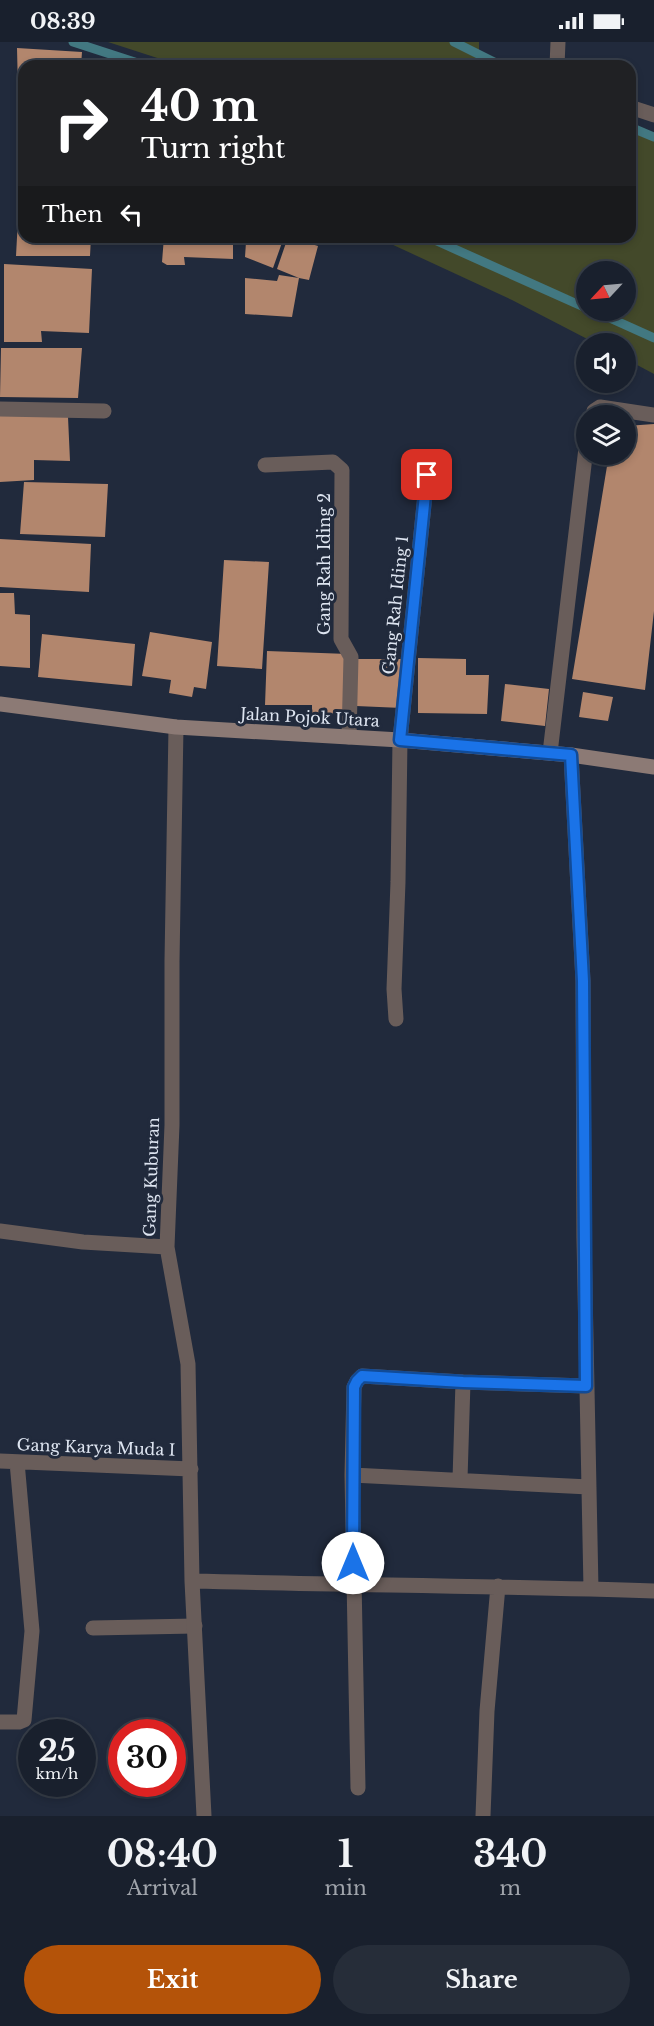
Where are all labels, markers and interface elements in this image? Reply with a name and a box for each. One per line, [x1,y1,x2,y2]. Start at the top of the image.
text: 08:39 [30,8,96,35]
text: 40 m [141,80,258,132]
icon: right [42,84,120,162]
text: Turn right [141,132,285,165]
icon: left [115,198,148,231]
text: Then [42,201,103,228]
north arrow [576,261,636,321]
map controls [576,261,636,465]
button: sound [576,333,636,393]
button: layers [576,405,636,465]
pin [401,449,452,500]
icon: arrive [410,458,443,491]
street label: Gang Rah Iding 2 [314,493,334,635]
street label: Gang Rah Iding 1 [378,535,412,675]
street label: Jalan Pojok Utara [238,703,380,731]
street label: Gang Kuburan [139,1117,163,1237]
street label: Gang Karya Muda I [16,1434,176,1460]
position arrow [321,1531,385,1595]
speed limit sign: 30 [108,1719,186,1797]
text: 25 [38,1732,76,1769]
text: km/h [36,1764,78,1783]
text: 08:40 [107,1832,218,1877]
text: 1 [338,1832,353,1877]
text: 340 [473,1832,547,1877]
text: Arrival [127,1876,198,1900]
text: min [325,1876,367,1900]
text: m [500,1876,521,1900]
button: Exit [24,1945,321,2014]
button: Share [333,1945,630,2014]

